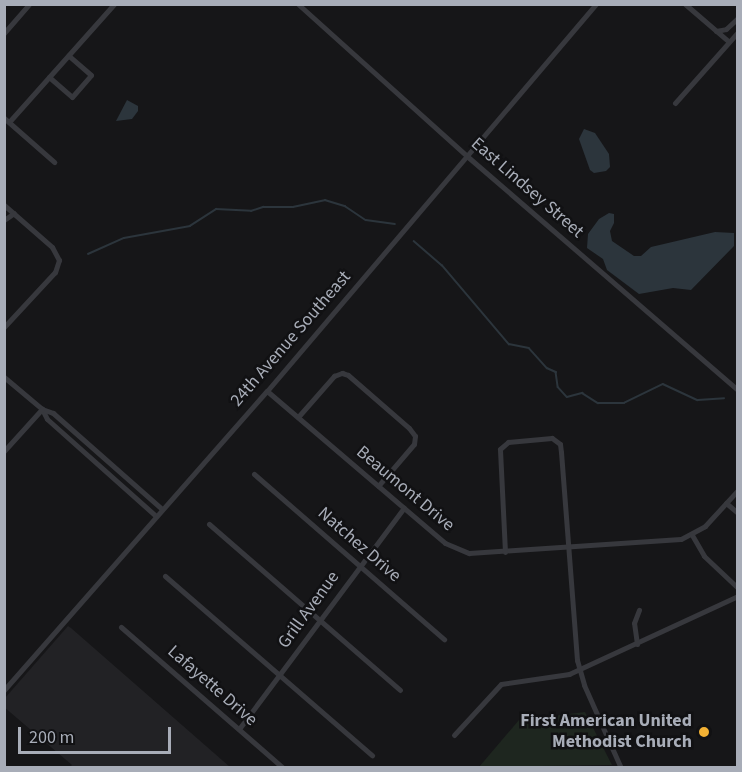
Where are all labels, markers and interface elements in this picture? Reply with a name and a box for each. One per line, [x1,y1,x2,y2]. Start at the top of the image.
street label: East Lindsey Street [466,133,588,243]
street label: 24th Avenue Southeast [226,267,356,411]
street label: Beaumont Drive [352,442,458,536]
street label: Natchez Drive [313,503,405,587]
street label: Grill Avenue [274,567,344,653]
street label: Lafayette Drive [163,641,261,731]
place label: First American United Methodist Church [520,711,692,754]
scale bar [21,715,174,753]
text: 200 m [29,725,74,750]
marker: First American United Methodist Church [697,725,711,739]

